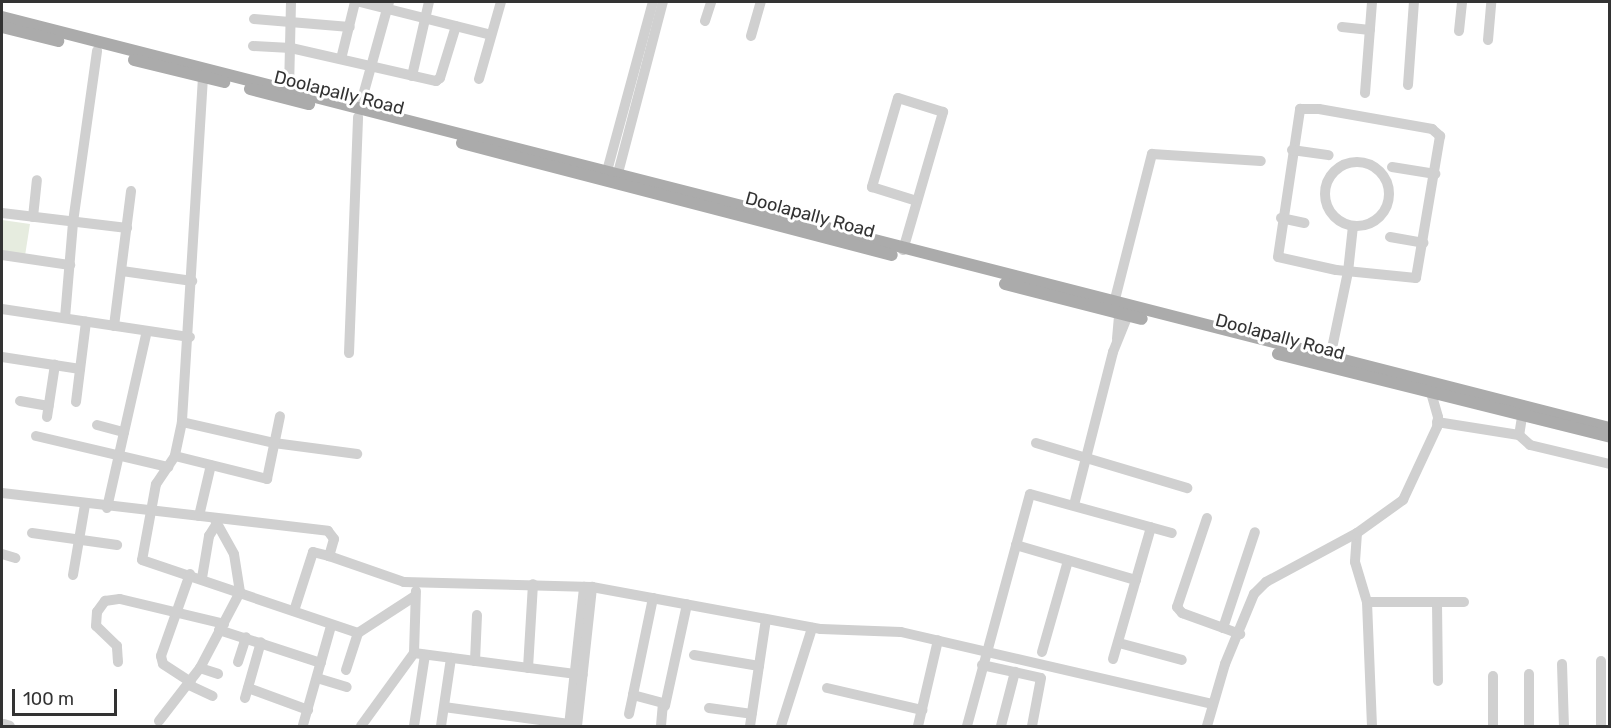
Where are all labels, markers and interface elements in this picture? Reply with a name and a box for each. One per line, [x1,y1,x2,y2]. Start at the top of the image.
street label: Doolapally Road [271,66,407,120]
street label: Doolapally Road [743,187,877,243]
street label: Doolapally Road [1213,309,1347,365]
scale bar [15,677,120,715]
text: 100 m [23,688,74,710]

